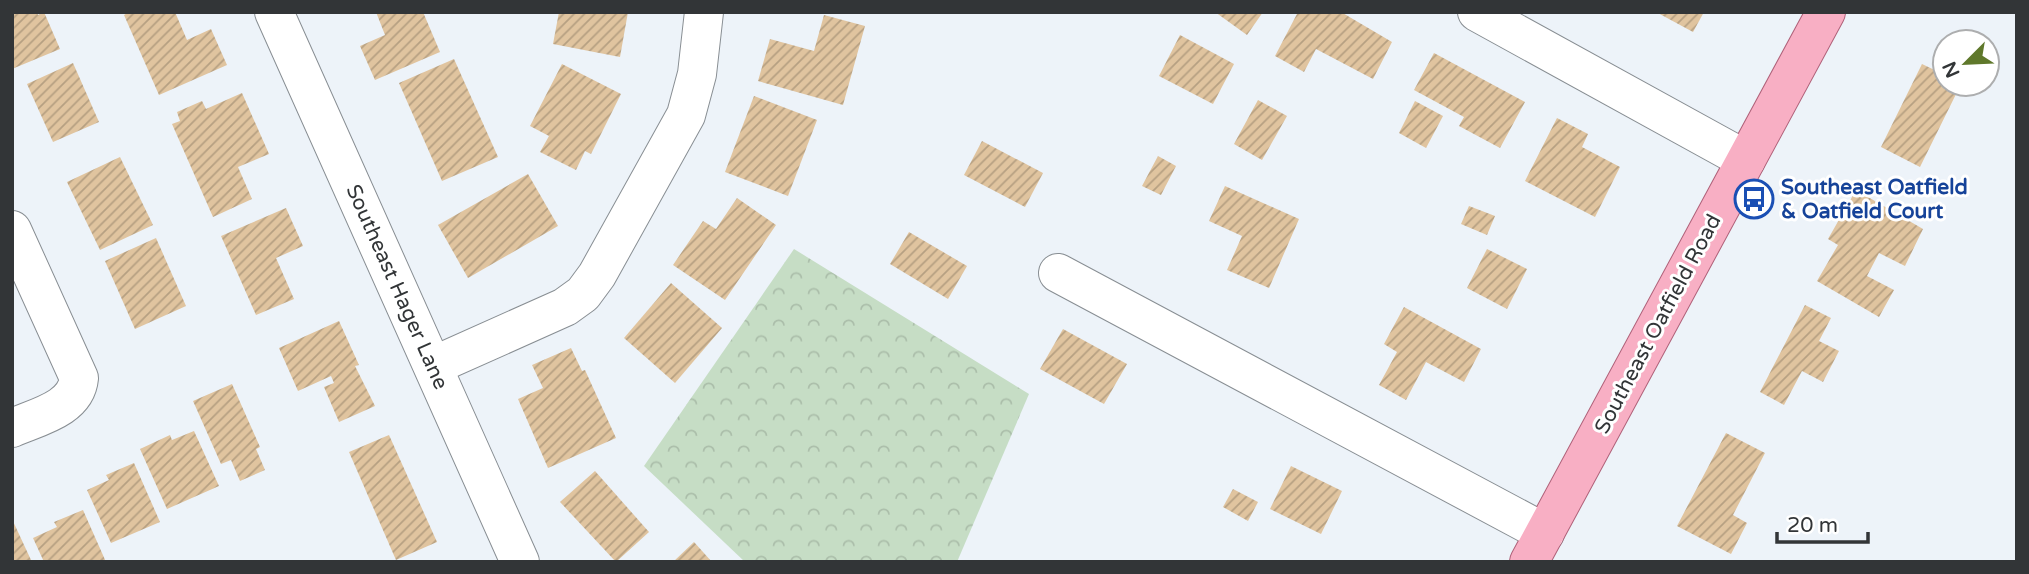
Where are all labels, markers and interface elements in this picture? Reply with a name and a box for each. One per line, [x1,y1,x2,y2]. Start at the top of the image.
north arrow [1931,28,2001,98]
text: N [1938,58,1965,81]
place label: Southeast Oatfield & Oatfield Court [1781,175,1968,224]
bus stop icon: Southeast Oatfield & Oatfield Court [1733,178,1775,220]
street label: Southeast Hager Lane [341,181,453,393]
street label: Southeast Oatfield Road [1589,210,1727,438]
scale bar [1777,500,1868,544]
text: 20 m [1787,513,1838,538]

